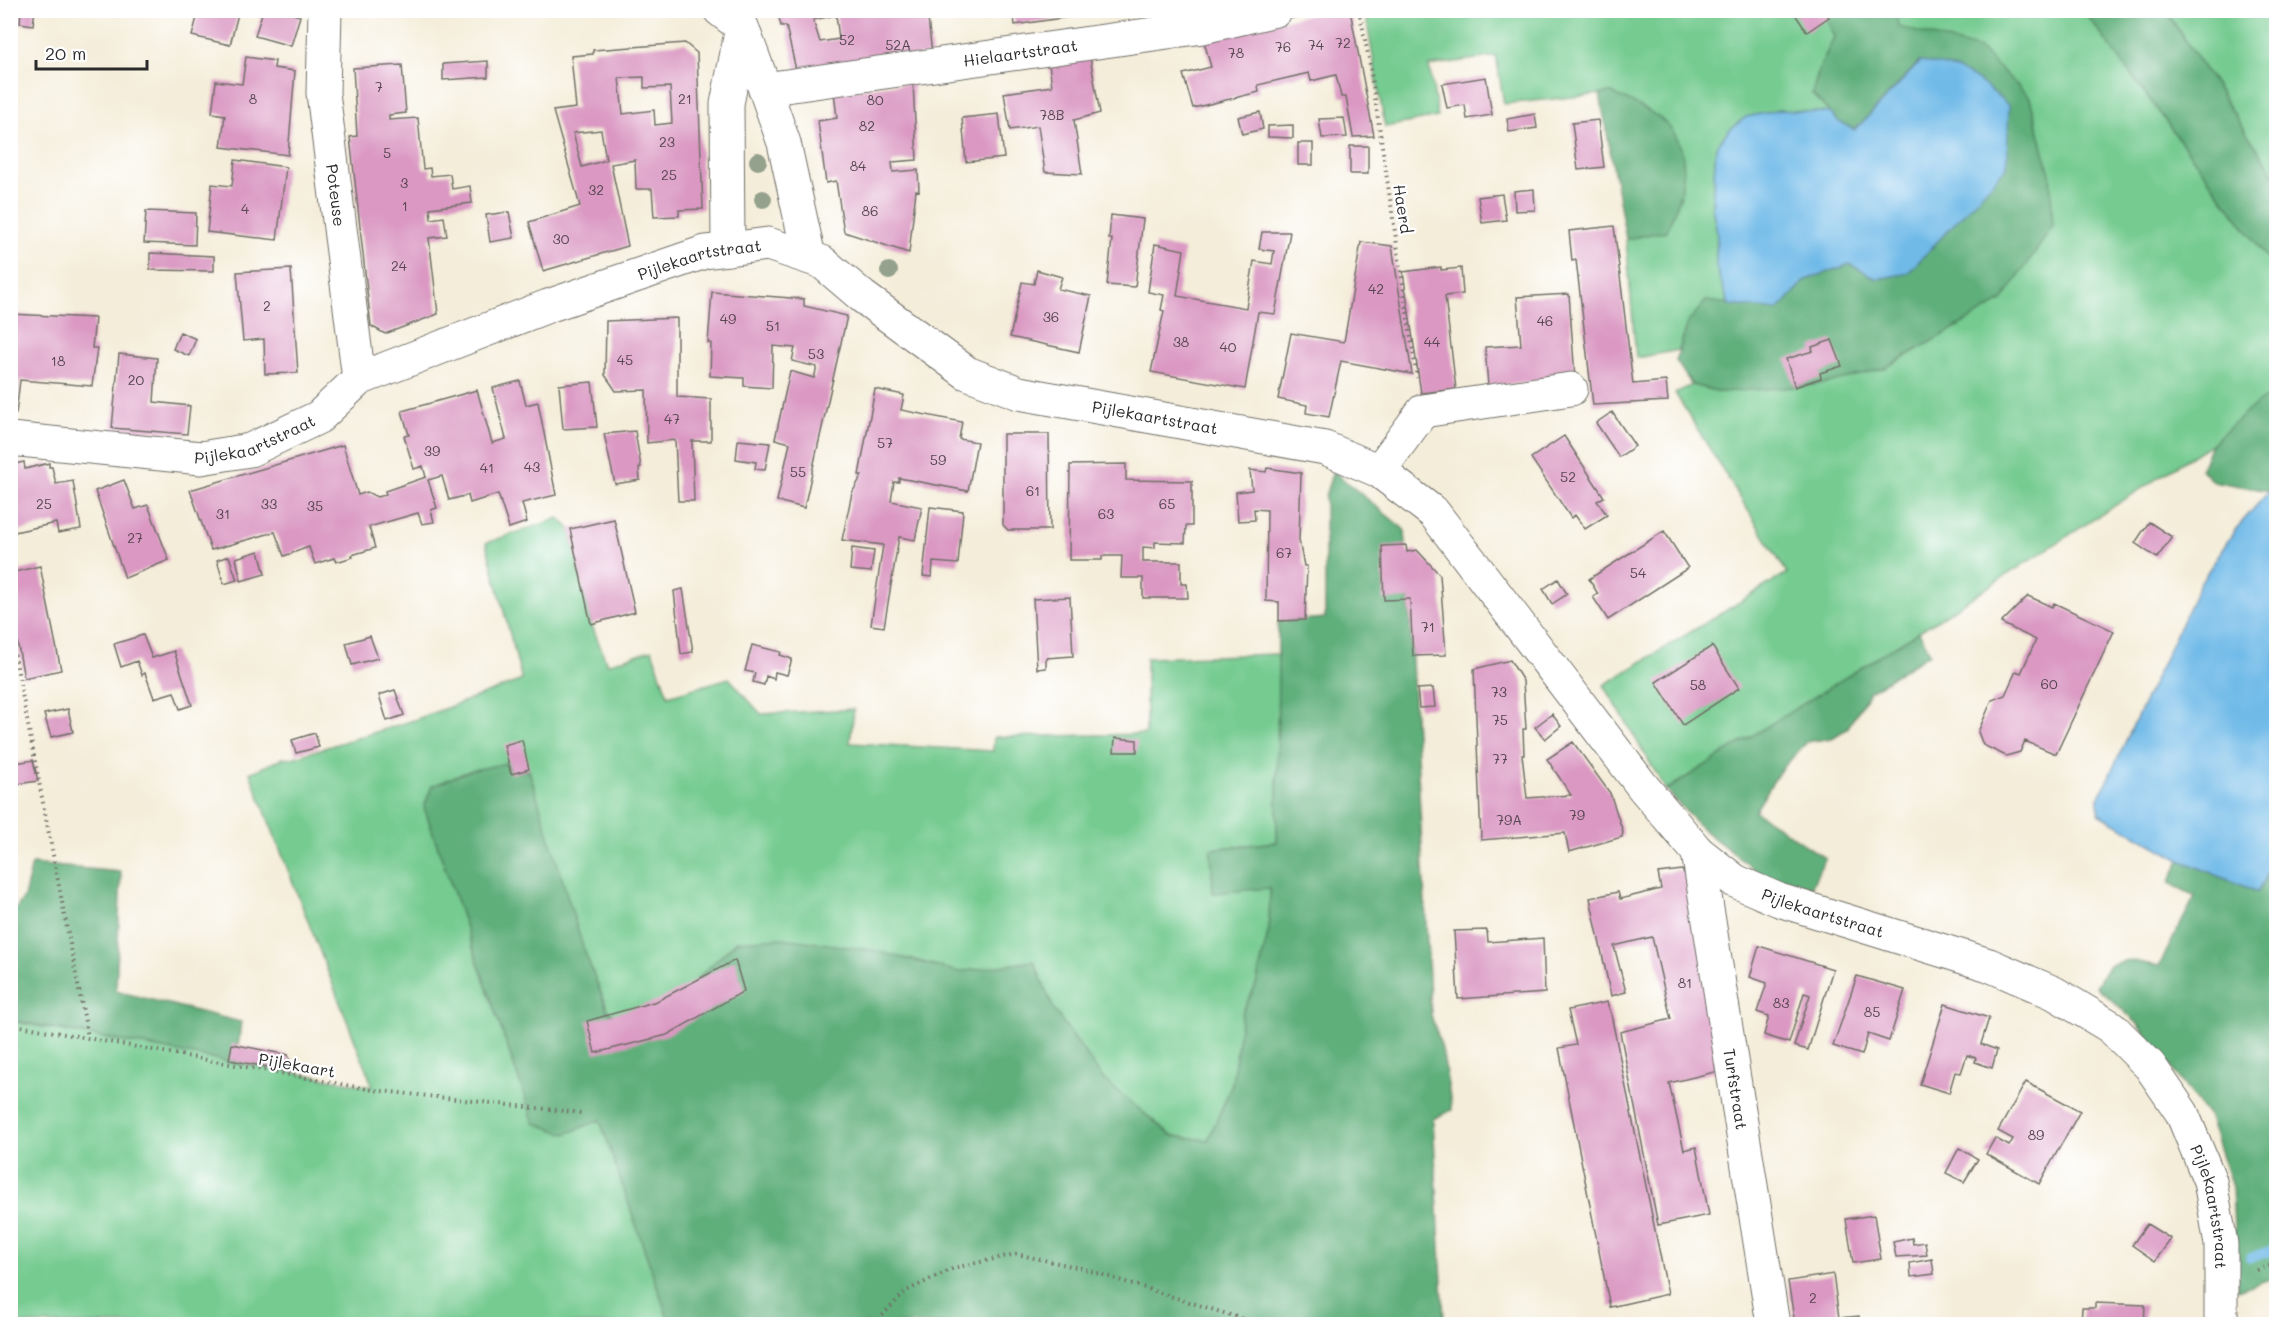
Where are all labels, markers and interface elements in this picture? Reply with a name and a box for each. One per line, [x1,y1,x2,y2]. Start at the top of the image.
house number: 52 [839,30,855,49]
scale bar [36,33,147,71]
house number: 72 [1335,33,1351,52]
street label: Hielaartstraat [962,34,1079,71]
house number: 52A [885,35,911,54]
house number: 74 [1308,35,1325,54]
house number: 76 [1275,37,1291,56]
text: 20 m [45,41,86,65]
house number: 78 [1228,43,1244,62]
house number: 7 [375,77,383,96]
house number: 8 [249,89,257,108]
house number: 21 [678,89,692,108]
house number: 80 [866,90,884,109]
house number: 78B [1040,105,1064,124]
house number: 82 [859,116,875,135]
house number: 23 [659,132,675,151]
house number: 5 [383,143,391,162]
house number: 84 [850,156,867,175]
street label: Poteuse [322,163,351,228]
house number: 25 [661,165,677,184]
house number: 3 [400,173,408,192]
house number: 32 [588,180,604,199]
street label: Haerd [1389,183,1418,235]
house number: 1 [402,196,408,215]
house number: 4 [241,199,250,218]
house number: 86 [862,201,878,220]
house number: 30 [553,229,570,248]
street label: Pijlekaartstraat [635,234,763,284]
house number: 24 [391,256,408,275]
house number: 42 [1368,279,1384,298]
house number: 2 [263,296,271,315]
house number: 36 [1043,307,1059,326]
house number: 49 [720,309,736,328]
house number: 46 [1537,311,1553,330]
house number: 51 [766,316,780,335]
house number: 38 [1173,332,1189,351]
house number: 44 [1424,332,1441,351]
house number: 40 [1220,337,1237,356]
house number: 53 [808,344,824,363]
house number: 45 [617,350,633,369]
house number: 18 [51,351,65,370]
house number: 20 [128,370,145,389]
street label: Pijlekaartstraat [1091,395,1220,439]
street label: Pijlekaartstraat [193,409,318,468]
house number: 47 [664,409,680,428]
house number: 57 [877,433,893,452]
house number: 39 [424,441,440,460]
house number: 59 [930,450,946,469]
house number: 43 [524,457,540,476]
house number: 41 [480,458,494,477]
house number: 55 [790,462,806,481]
house number: 52 [1560,467,1576,486]
house number: 61 [1026,481,1040,500]
house number: 25 [36,494,52,513]
house number: 33 [261,494,277,513]
house number: 65 [1159,494,1175,513]
house number: 35 [307,496,323,515]
house number: 31 [216,504,230,523]
house number: 63 [1098,504,1114,523]
house number: 27 [127,528,143,547]
house number: 67 [1276,543,1292,562]
house number: 54 [1630,563,1647,582]
house number: 71 [1421,617,1435,636]
house number: 60 [2040,674,2058,693]
house number: 58 [1690,675,1706,694]
house number: 73 [1491,682,1507,701]
house number: 75 [1492,710,1508,729]
house number: 77 [1492,749,1508,768]
house number: 79 [1569,805,1585,824]
house number: 79A [1496,810,1522,829]
street label: Pijlekaartstraat [1759,883,1887,942]
house number: 81 [1678,973,1692,992]
house number: 83 [1773,993,1789,1012]
house number: 85 [1864,1002,1880,1021]
street label: Pijlekaart [257,1047,337,1082]
street label: Turfstraat [1719,1047,1753,1131]
house number: 89 [2028,1125,2044,1144]
street label: Pijlekaartstraat [2186,1141,2232,1269]
house number: 2 [1809,1288,1817,1307]

